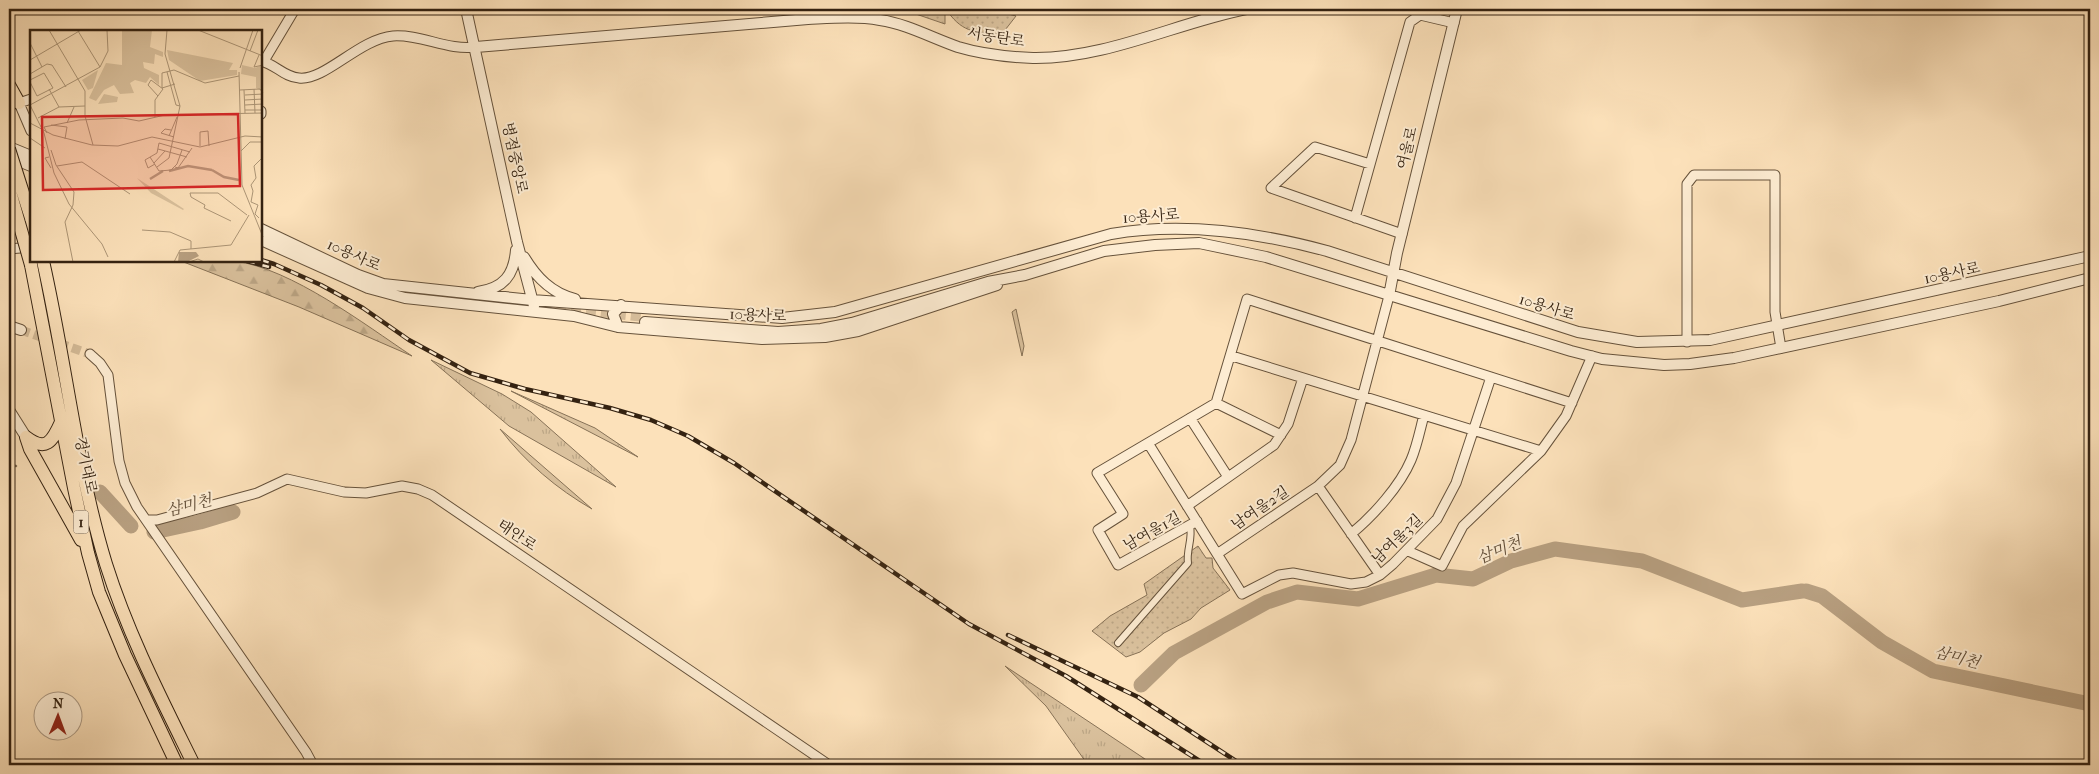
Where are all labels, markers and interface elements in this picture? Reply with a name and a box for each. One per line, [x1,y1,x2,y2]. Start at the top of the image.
street label: 서동탄로 [966,24,1027,51]
inset map [30,30,262,262]
street label: 병점중앙로 [499,121,531,196]
street label: 여울로 [1393,124,1421,171]
street label: 10용사로 [1122,205,1181,227]
street label: 10용사로 [324,235,384,275]
street label: 10용사로 [1922,258,1982,288]
street label: 10용사로 [1517,290,1577,324]
street label: 10용사로 [729,305,787,325]
street label: 경기대로 [71,435,101,496]
street label: 남여울2길 [1228,482,1292,534]
water label: 삼미천 [164,490,215,520]
street label: 남여울1길 [1120,508,1184,554]
street label: 남여울3길 [1368,510,1426,568]
road number: 1 [74,511,88,534]
street label: 태안로 [494,515,540,555]
water label: 삼미천 [1474,532,1525,567]
water label: 삼미천 [1932,642,1983,673]
north arrow [32,692,82,742]
text: N [53,695,64,712]

